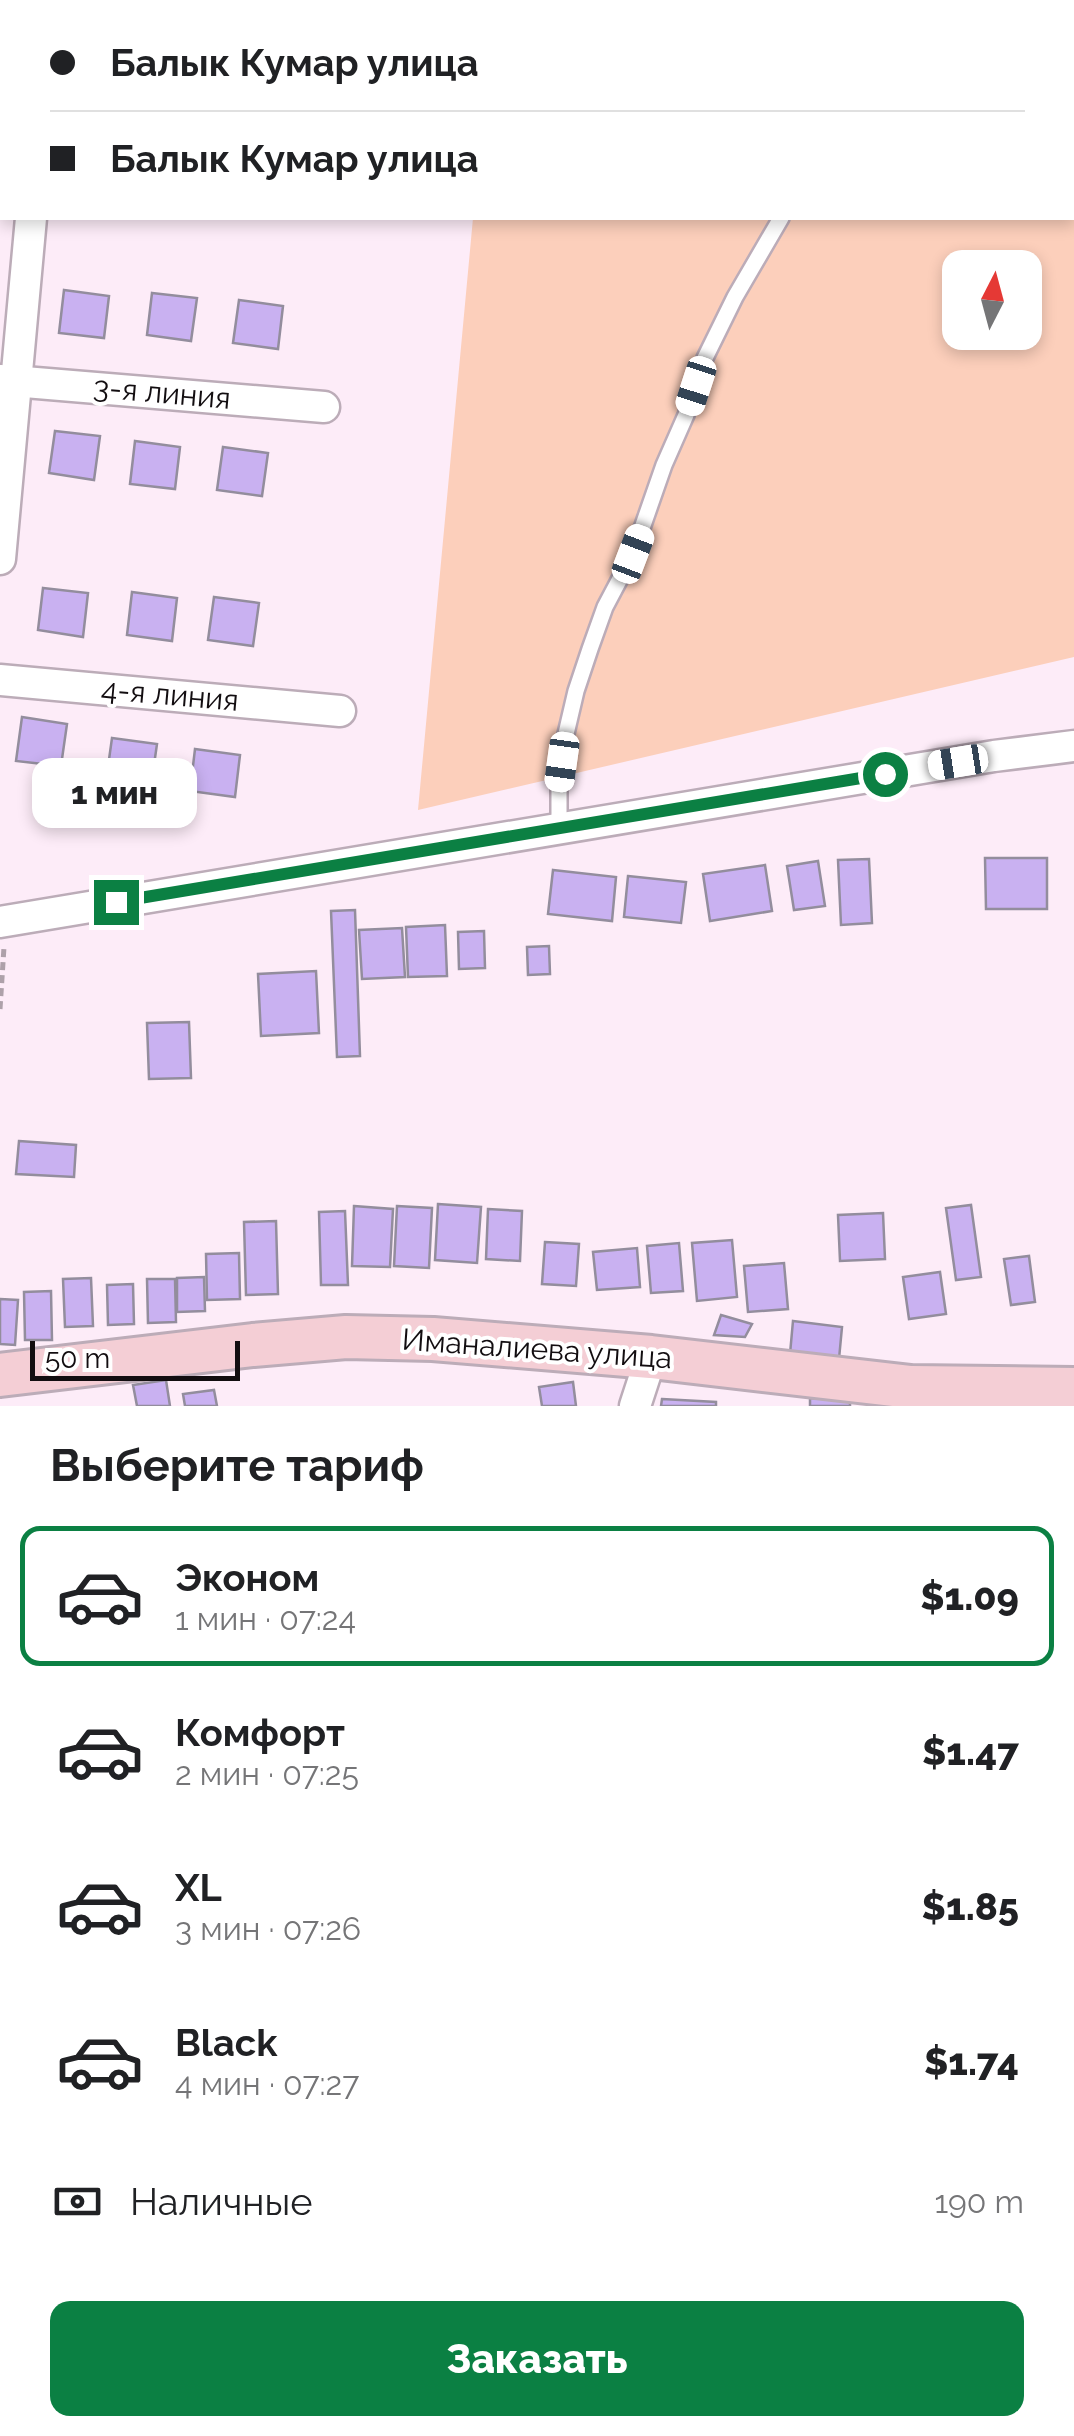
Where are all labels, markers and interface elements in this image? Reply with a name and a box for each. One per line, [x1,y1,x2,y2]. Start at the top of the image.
text: Балык Кумар улица [110,40,479,85]
text: Балык Кумар улица [110,136,479,181]
north arrow [942,250,1042,350]
map controls [942,250,1042,350]
car [672,353,720,419]
street label: 3-я линия [92,369,232,416]
car [608,521,658,587]
street label: 4-я линия [100,671,240,718]
car [543,730,581,794]
car [926,742,990,782]
route start [863,752,908,797]
callout: 1 мин [34,757,198,827]
text: 1 мин [71,774,158,811]
route end [94,880,139,925]
street label: Иманалиева улица [401,1322,673,1375]
scale bar [30,1336,240,1380]
text: 50 m [45,1342,110,1375]
text: Выберите тариф [50,1439,424,1492]
icon: car [55,1551,145,1641]
text: Эконом [175,1555,319,1600]
text: $1.09 [920,1574,1019,1619]
text: 1 мин · 07:24 [175,1600,356,1637]
icon: car [55,1706,145,1796]
text: Комфорт [175,1710,345,1755]
text: $1.47 [922,1729,1019,1774]
text: 2 мин · 07:25 [175,1755,359,1792]
icon: car [55,1861,145,1951]
text: XL [175,1865,222,1910]
text: $1.85 [922,1884,1019,1929]
text: 3 мин · 07:26 [175,1910,361,1947]
icon: car [55,2016,145,2106]
text: Black [175,2020,277,2065]
text: $1.74 [924,2039,1019,2084]
text: 4 мин · 07:27 [175,2065,359,2102]
icon: cash [50,2174,105,2229]
text: Наличные [130,2179,313,2224]
text: 190 m [934,2183,1024,2220]
button: Заказать [50,2301,1024,2416]

